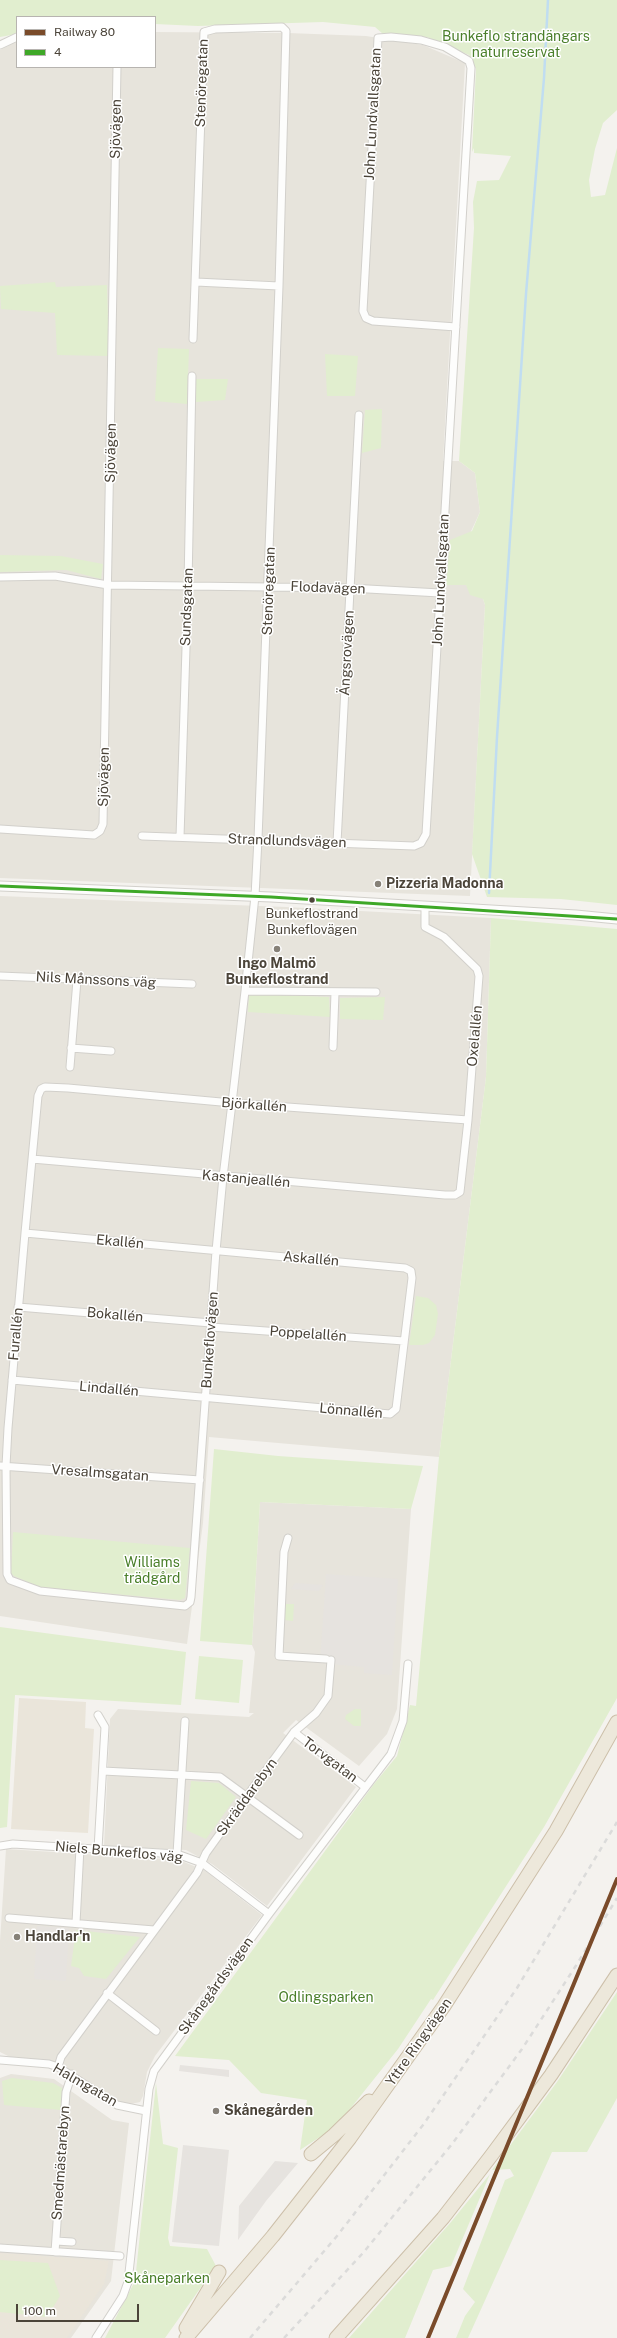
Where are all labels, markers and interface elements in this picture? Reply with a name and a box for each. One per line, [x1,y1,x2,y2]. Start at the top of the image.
legend [16,16,156,68]
text: Railway 80 [54,25,115,39]
park label: Bunkeflo strandängars naturreservat [442,29,590,62]
street label: Stenöregatan [192,38,212,128]
text: 4 [54,45,62,59]
street label: John Lundvallsgatan [361,47,385,181]
street label: Sjövägen [107,99,125,159]
street label: Sjövägen [102,423,120,483]
street label: John Lundvallsgatan [429,513,453,647]
street label: Stenöregatan [259,546,279,636]
street label: Sundsgatan [177,568,197,646]
street label: Flodavägen [290,578,366,598]
street label: Ängsrovägen [336,610,358,696]
street label: Sjövägen [95,747,113,807]
street label: Strandlundsvägen [227,831,347,851]
place label: Pizzeria Madonna [386,876,503,892]
marker: Pizzeria Madonna [373,879,383,889]
marker: Bunkeflostrand Bunkeflovägen [307,895,317,905]
place label: Bunkeflostrand Bunkeflovägen [266,906,358,937]
marker: Ingo Malmö Bunkeflostrand [272,944,282,954]
place label: Ingo Malmö Bunkeflostrand [225,956,329,988]
street label: Nils Månssons väg [35,968,157,992]
street label: Oxelallén [464,1005,486,1067]
street label: Björkallén [221,1094,287,1116]
street label: Kastanjeallén [201,1167,291,1191]
street label: Ekallén [95,1232,145,1252]
street label: Askallén [282,1248,340,1270]
street label: Bunkeflovägen [198,1291,222,1389]
street label: Bokallén [86,1304,144,1326]
street label: Furallén [5,1307,27,1361]
street label: Poppelallén [269,1323,347,1345]
street label: Lindallén [79,1378,139,1400]
street label: Lönnallén [319,1400,383,1422]
street label: Vresalmsgatan [51,1461,149,1485]
park label: Williams trädgård [124,1555,180,1588]
street label: Torvgatan [299,1734,361,1786]
street label: Skräddarebyn [213,1755,281,1839]
street label: Niels Bunkeflos väg [54,1838,184,1866]
place label: Handlar'n [25,1929,90,1945]
marker: Handlar'n [12,1932,22,1942]
street label: Skånegårdsvägen [175,1934,257,2038]
park label: Odlingsparken [279,1990,373,2006]
street label: Yttre Ringvägen [382,1995,456,2089]
street label: Halmgatan [50,2060,120,2110]
place label: Skånegården [224,2103,313,2119]
street label: Smedmästarebyn [49,2105,73,2221]
marker: Skånegården [211,2106,221,2116]
park label: Skåneparken [124,2271,210,2287]
scale bar [18,2296,141,2322]
text: 100 m [23,2304,56,2318]

